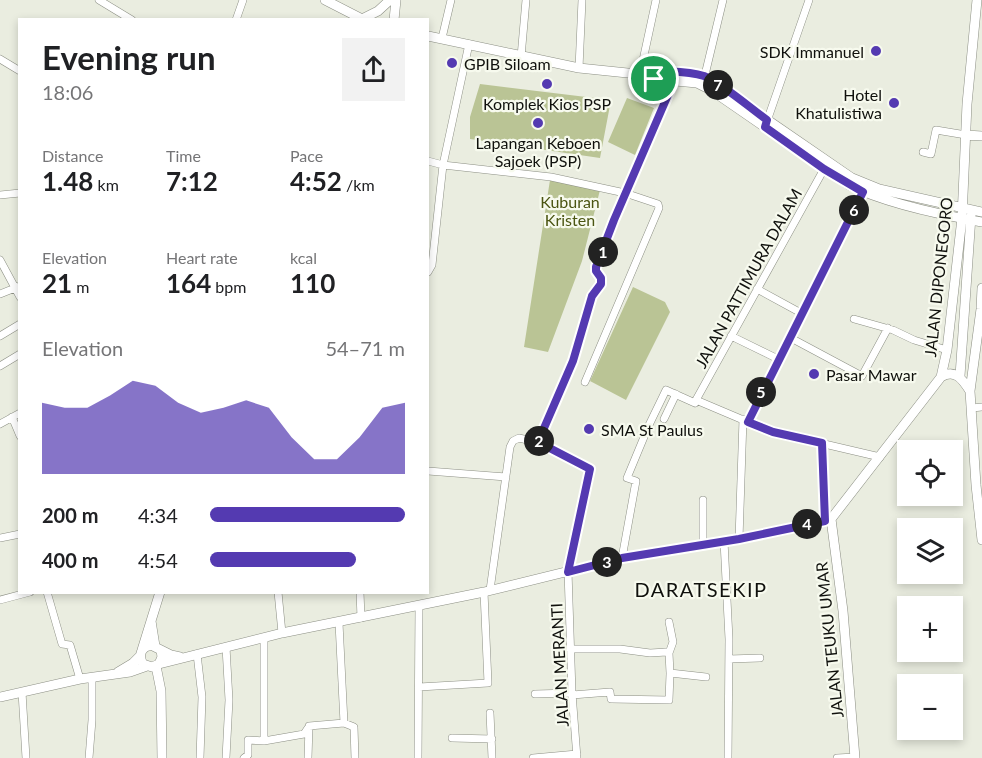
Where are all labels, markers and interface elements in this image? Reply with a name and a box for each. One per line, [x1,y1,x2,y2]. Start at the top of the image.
text: Evening run [42,37,216,77]
button: share [342,38,405,101]
place label: SDK Immanuel [760,42,864,61]
marker: SDK Immanuel [869,44,883,58]
pin [628,53,679,104]
place label: GPIB Siloam [464,54,551,73]
marker: GPIB Siloam [445,56,459,70]
icon: arrive [637,62,670,95]
pin: 7 [703,70,733,100]
text: 7 [713,75,723,94]
marker: Komplek Kios PSP [540,77,554,91]
text: 18:06 [42,80,93,104]
place label: Hotel Khatulistiwa [795,85,882,122]
place label: Komplek Kios PSP [483,94,611,113]
marker: Hotel Khatulistiwa [887,96,901,110]
marker: Lapangan Keboen Sajoek (PSP) [531,116,545,130]
place label: Lapangan Keboen Sajoek (PSP) [475,133,601,170]
text: Distance [42,146,103,165]
text: Time [166,146,201,165]
text: Pace [290,146,323,165]
text: 1.48 [42,165,93,197]
text: 7:12 [166,165,218,197]
text: 4:52 [290,165,342,197]
text: km [93,175,119,194]
text: /km [342,175,375,194]
street label: JALAN PATTIMURA DALAM [691,185,805,371]
park label: Kuburan Kristen [540,192,600,229]
pin: 6 [839,195,869,225]
street label: JALAN DIPONEGORO [920,196,956,358]
text: 6 [849,200,859,219]
pin: 1 [588,237,618,267]
text: 1 [598,242,608,261]
text: Elevation [42,248,107,267]
text: Heart rate [166,248,238,267]
text: kcal [290,248,317,267]
text: 21 [42,267,72,299]
text: 164 [166,267,211,299]
text: 110 [290,267,335,299]
text: m [72,277,89,296]
text: bpm [211,277,246,296]
text: Elevation [42,336,123,360]
text: 54–71 m [325,336,405,360]
place label: Pasar Mawar [826,365,917,384]
marker: Pasar Mawar [807,367,821,381]
pin: 5 [746,377,776,407]
text: 5 [756,382,766,401]
place label: SMA St Paulus [601,420,703,439]
marker: SMA St Paulus [582,422,596,436]
pin: 2 [524,426,554,456]
text: 2 [534,431,544,450]
map controls [897,440,963,740]
button: locate [897,440,963,506]
text: 200 m [42,503,98,527]
text: 4:34 [138,503,178,527]
pin: 4 [792,509,822,539]
text: 4 [802,514,812,533]
button: layers [897,518,963,584]
pin: 3 [592,547,622,577]
text: 400 m [42,548,98,572]
text: 4:54 [138,548,178,572]
text: 3 [602,552,612,571]
street label: JALAN TEUKU UMAR [811,561,847,719]
district label: DARATSEKIP [634,577,768,601]
button: + [897,596,963,662]
street label: JALAN MERANTI [546,603,572,727]
button: − [897,674,963,740]

